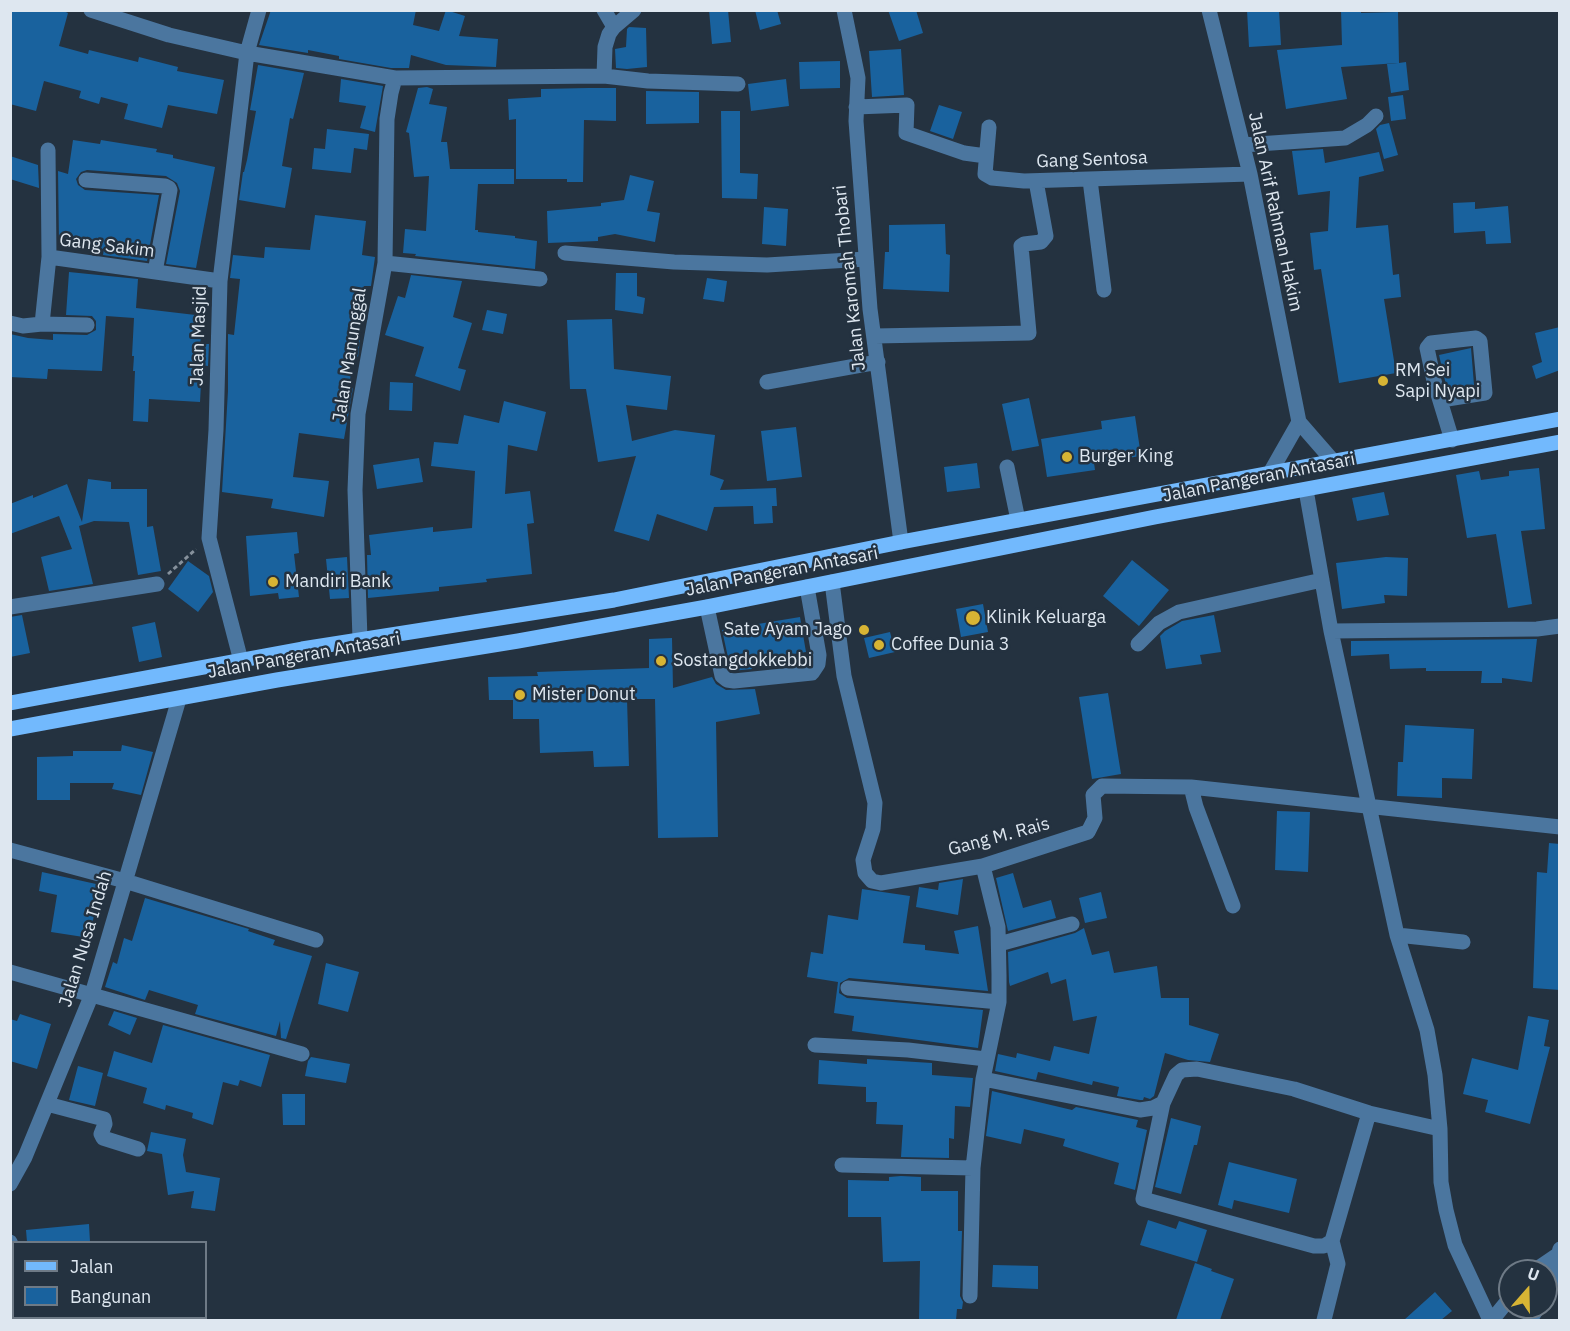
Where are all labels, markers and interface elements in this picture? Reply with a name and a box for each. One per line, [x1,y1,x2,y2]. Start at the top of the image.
street label: Jalan Arif Rahman Hakim [1243,110,1307,314]
street label: Gang Sentosa [1036,147,1148,173]
street label: Jalan Karomah Thobari [830,184,870,372]
street label: Gang Sakim [58,229,156,263]
street label: Jalan Masjid [186,286,212,386]
street label: Jalan Manunggal [329,286,371,424]
place label: RM Sei Sapi Nyapi [1395,360,1480,403]
marker: RM Sei Sapi Nyapi [1376,374,1390,388]
place label: Burger King [1079,446,1173,468]
street label: Jalan Pangeran Antasari [1161,449,1357,507]
marker: Burger King [1060,450,1074,464]
street label: Jalan Pangeran Antasari [684,543,880,601]
place label: Mandiri Bank [285,571,391,593]
marker: Mandiri Bank [266,575,280,589]
place label: Klinik Keluarga [986,607,1106,629]
marker: Klinik Keluarga [964,609,982,627]
place label: Sate Ayam Jago [724,619,852,641]
marker: Sate Ayam Jago [857,623,871,637]
street label: Jalan Pangeran Antasari [206,628,402,684]
place label: Coffee Dunia 3 [891,634,1009,656]
marker: Coffee Dunia 3 [872,638,886,652]
place label: Sostangdokkebbi [673,650,812,672]
marker: Sostangdokkebbi [654,654,668,668]
place label: Mister Donut [532,684,636,706]
marker: Mister Donut [513,688,527,702]
street label: Gang M. Rais [946,813,1052,861]
street label: Jalan Nusa Indah [55,868,117,1010]
legend [12,1241,207,1319]
text: Jalan [70,1255,114,1278]
north arrow [1498,1259,1558,1319]
text: U [1525,1263,1542,1285]
text: Bangunan [70,1285,151,1308]

